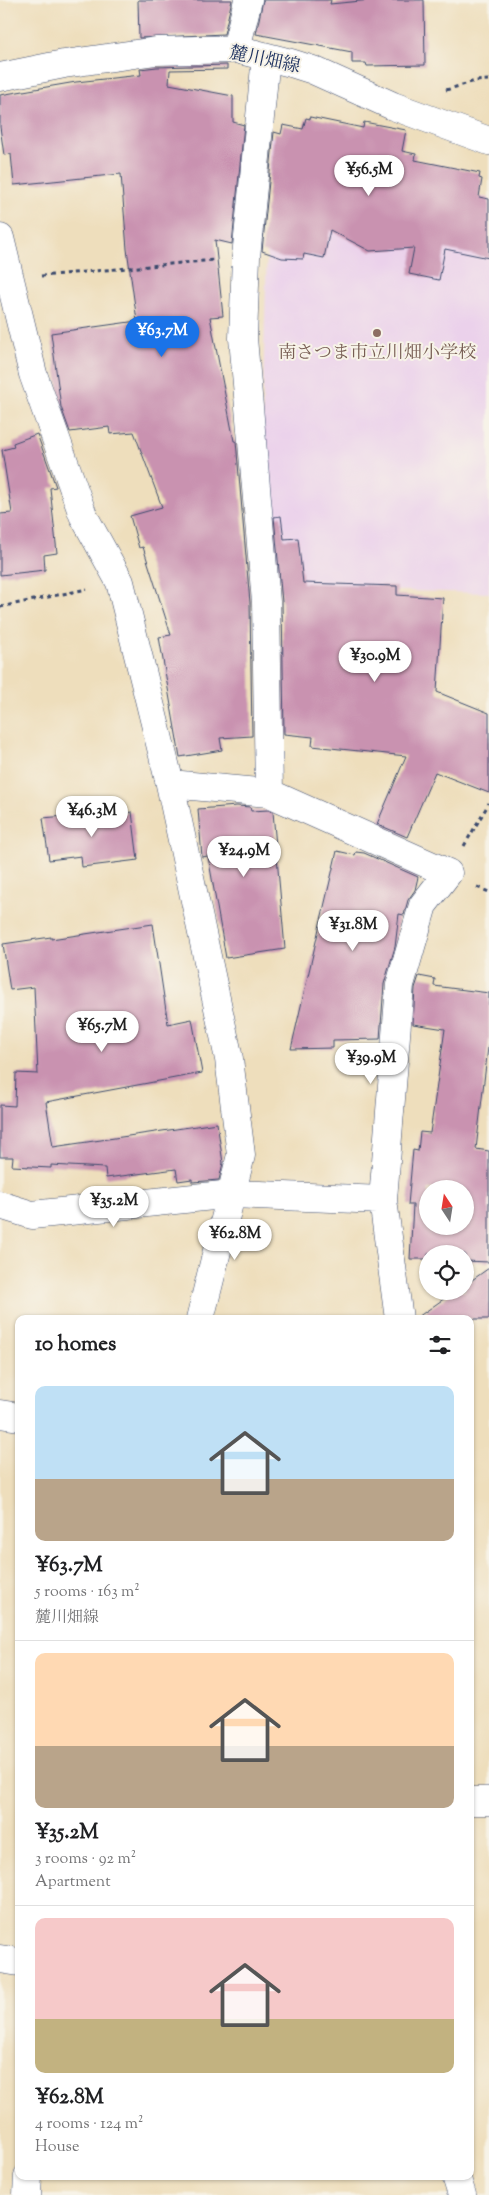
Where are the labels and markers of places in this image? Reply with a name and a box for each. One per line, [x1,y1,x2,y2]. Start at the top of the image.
pin: ¥56.5M [328,154,410,197]
pin: ¥63.7M [121,316,203,358]
marker: 南さつま市立川畑小学校 [371,327,383,339]
place label: 南さつま市立川畑小学校 [278,341,476,367]
pin: ¥30.9M [334,640,416,683]
pin: ¥46.3M [51,796,133,838]
pin: ¥24.9M [203,836,285,878]
pin: ¥31.8M [312,910,394,952]
pin: ¥65.7M [61,1010,143,1053]
pin: ¥39.9M [330,1042,412,1085]
pin: ¥35.2M [73,1186,155,1228]
pin: ¥62.8M [194,1218,276,1261]

